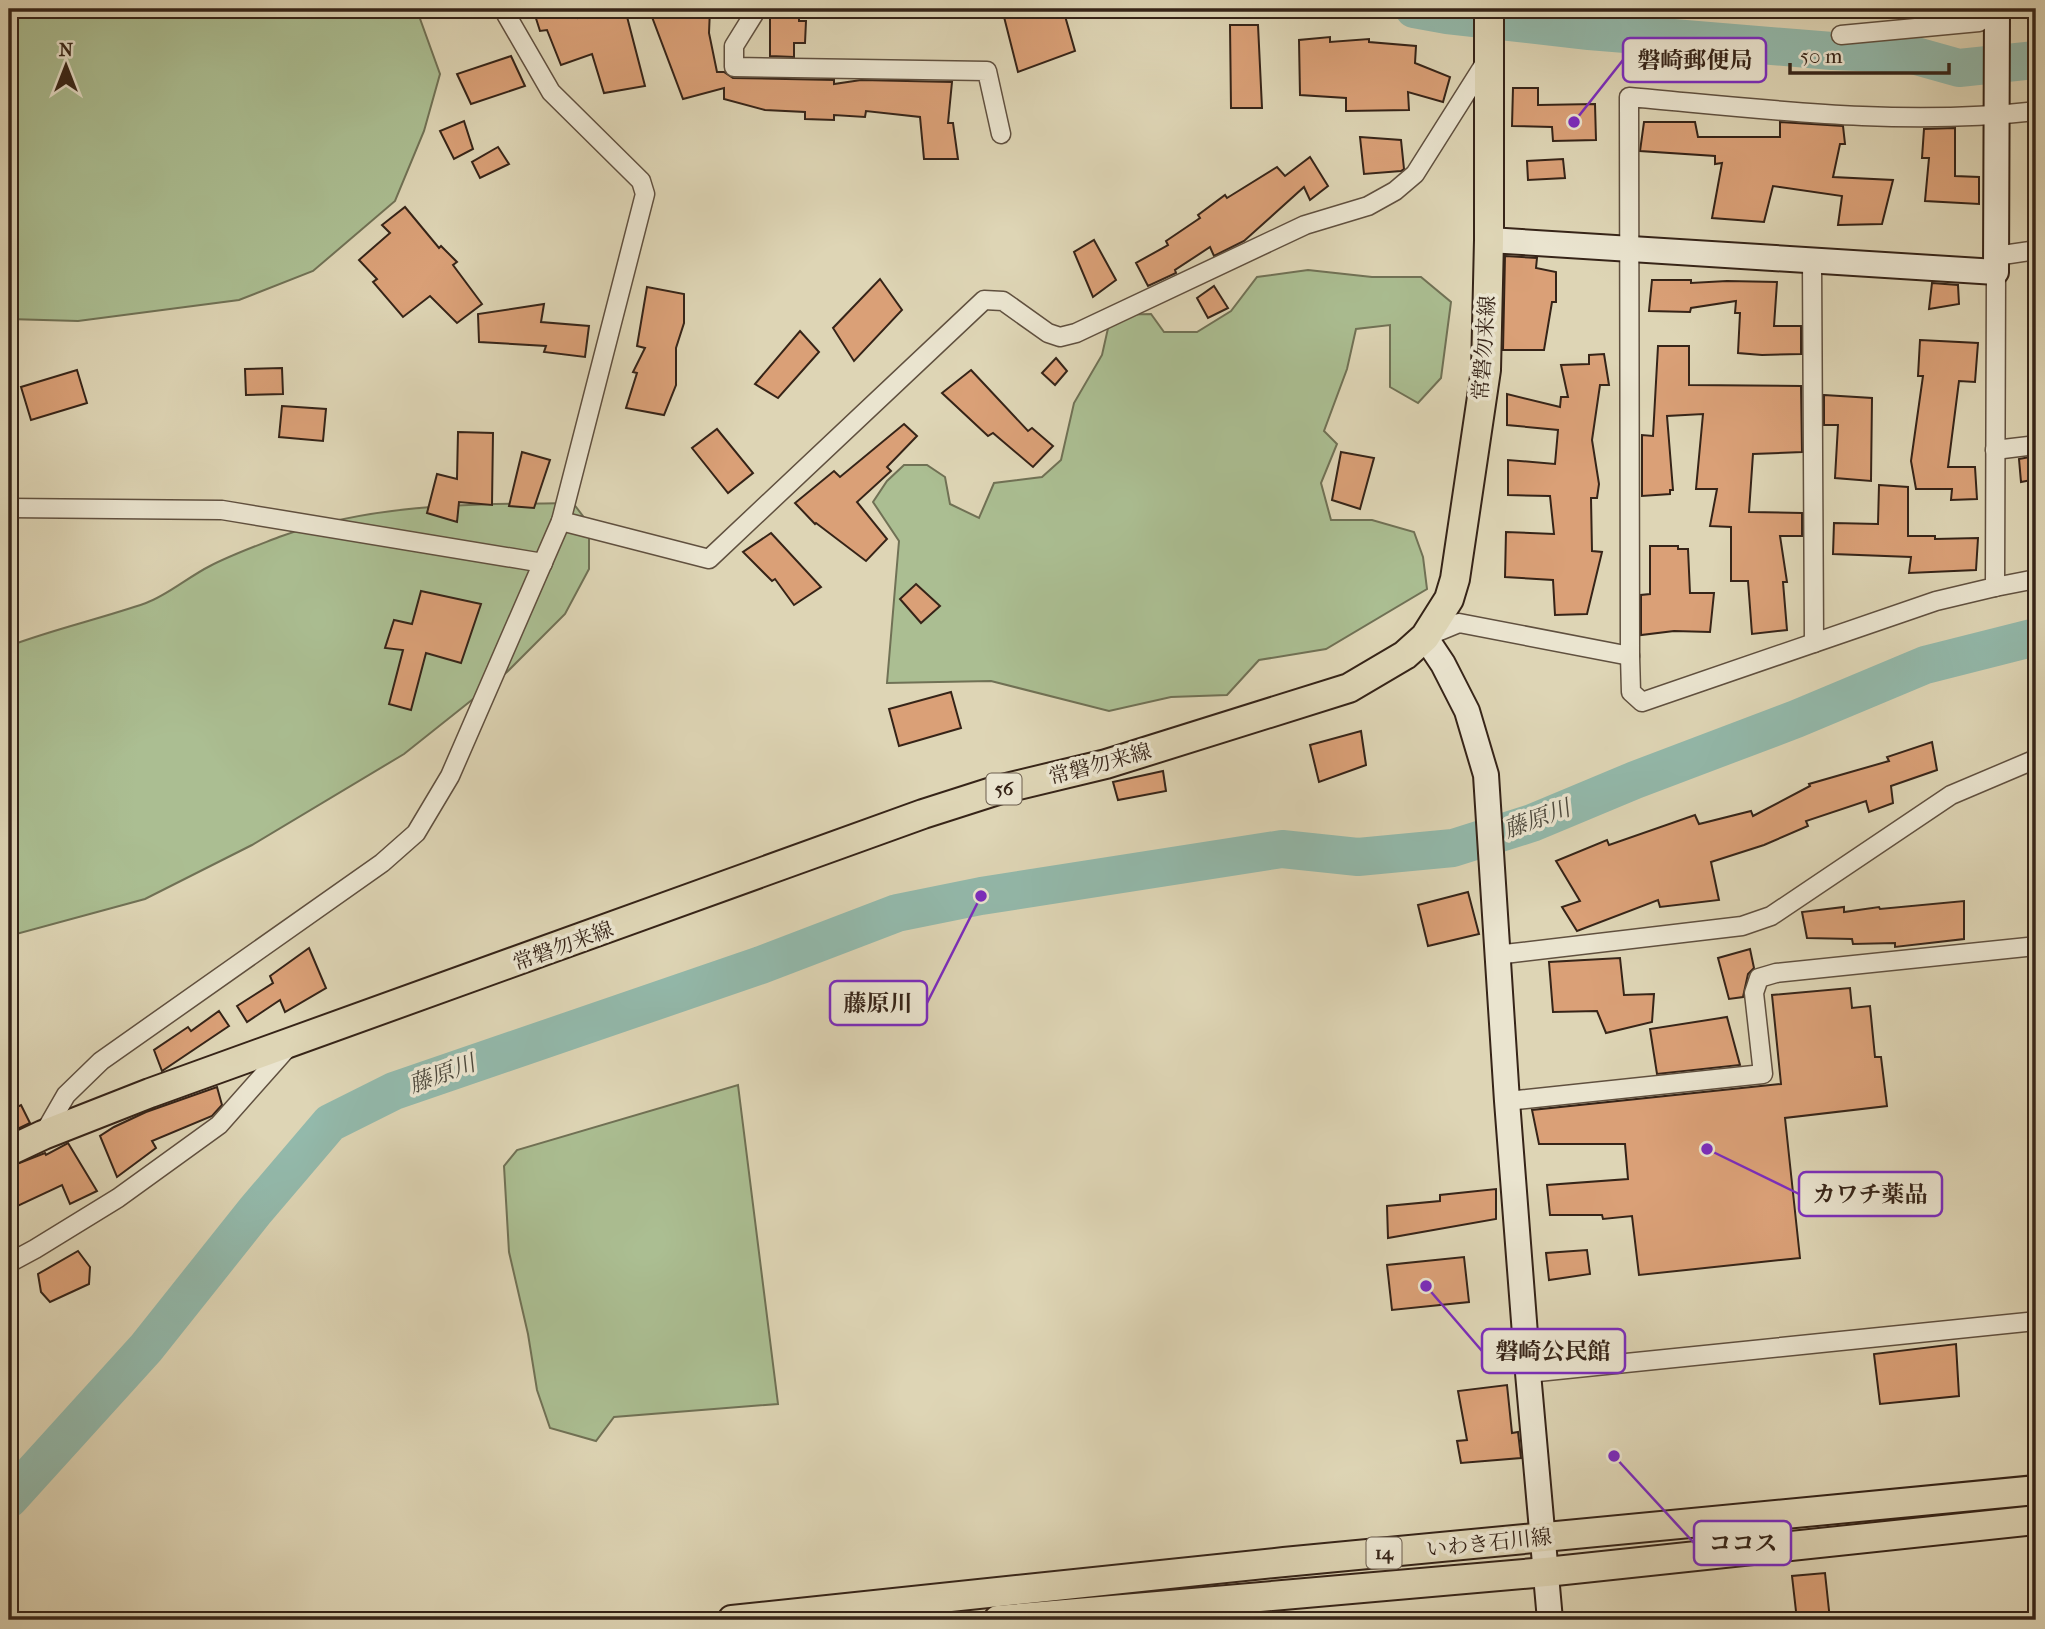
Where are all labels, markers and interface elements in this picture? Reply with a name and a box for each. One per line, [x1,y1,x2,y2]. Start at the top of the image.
north arrow [32,32,102,102]
scale bar [1790,32,1949,76]
callout: 磐崎郵便局 [1623,38,1766,82]
text: N [59,39,74,61]
text: 50 m [1800,44,1843,68]
text: 磐崎郵便局 [1638,47,1753,74]
street label: 常磐勿来線 [1468,295,1500,401]
street label: 常磐勿来線 [1046,739,1154,789]
road number: 56 [986,774,1021,804]
water label: 藤原川 [1500,793,1577,843]
street label: 常磐勿来線 [510,917,616,975]
callout: 藤原川 [830,981,927,1025]
text: 藤原川 [844,990,913,1017]
water label: 藤原川 [405,1048,482,1098]
callout: カワチ薬品 [1799,1172,1942,1216]
text: カワチ薬品 [1813,1181,1928,1208]
callout: 磐崎公民館 [1482,1329,1625,1373]
text: 磐崎公民館 [1496,1338,1611,1365]
callout: ココス [1694,1521,1791,1565]
street label: いわき石川線 [1425,1524,1553,1562]
text: ココス [1709,1530,1778,1557]
road number: 14 [1366,1538,1402,1568]

